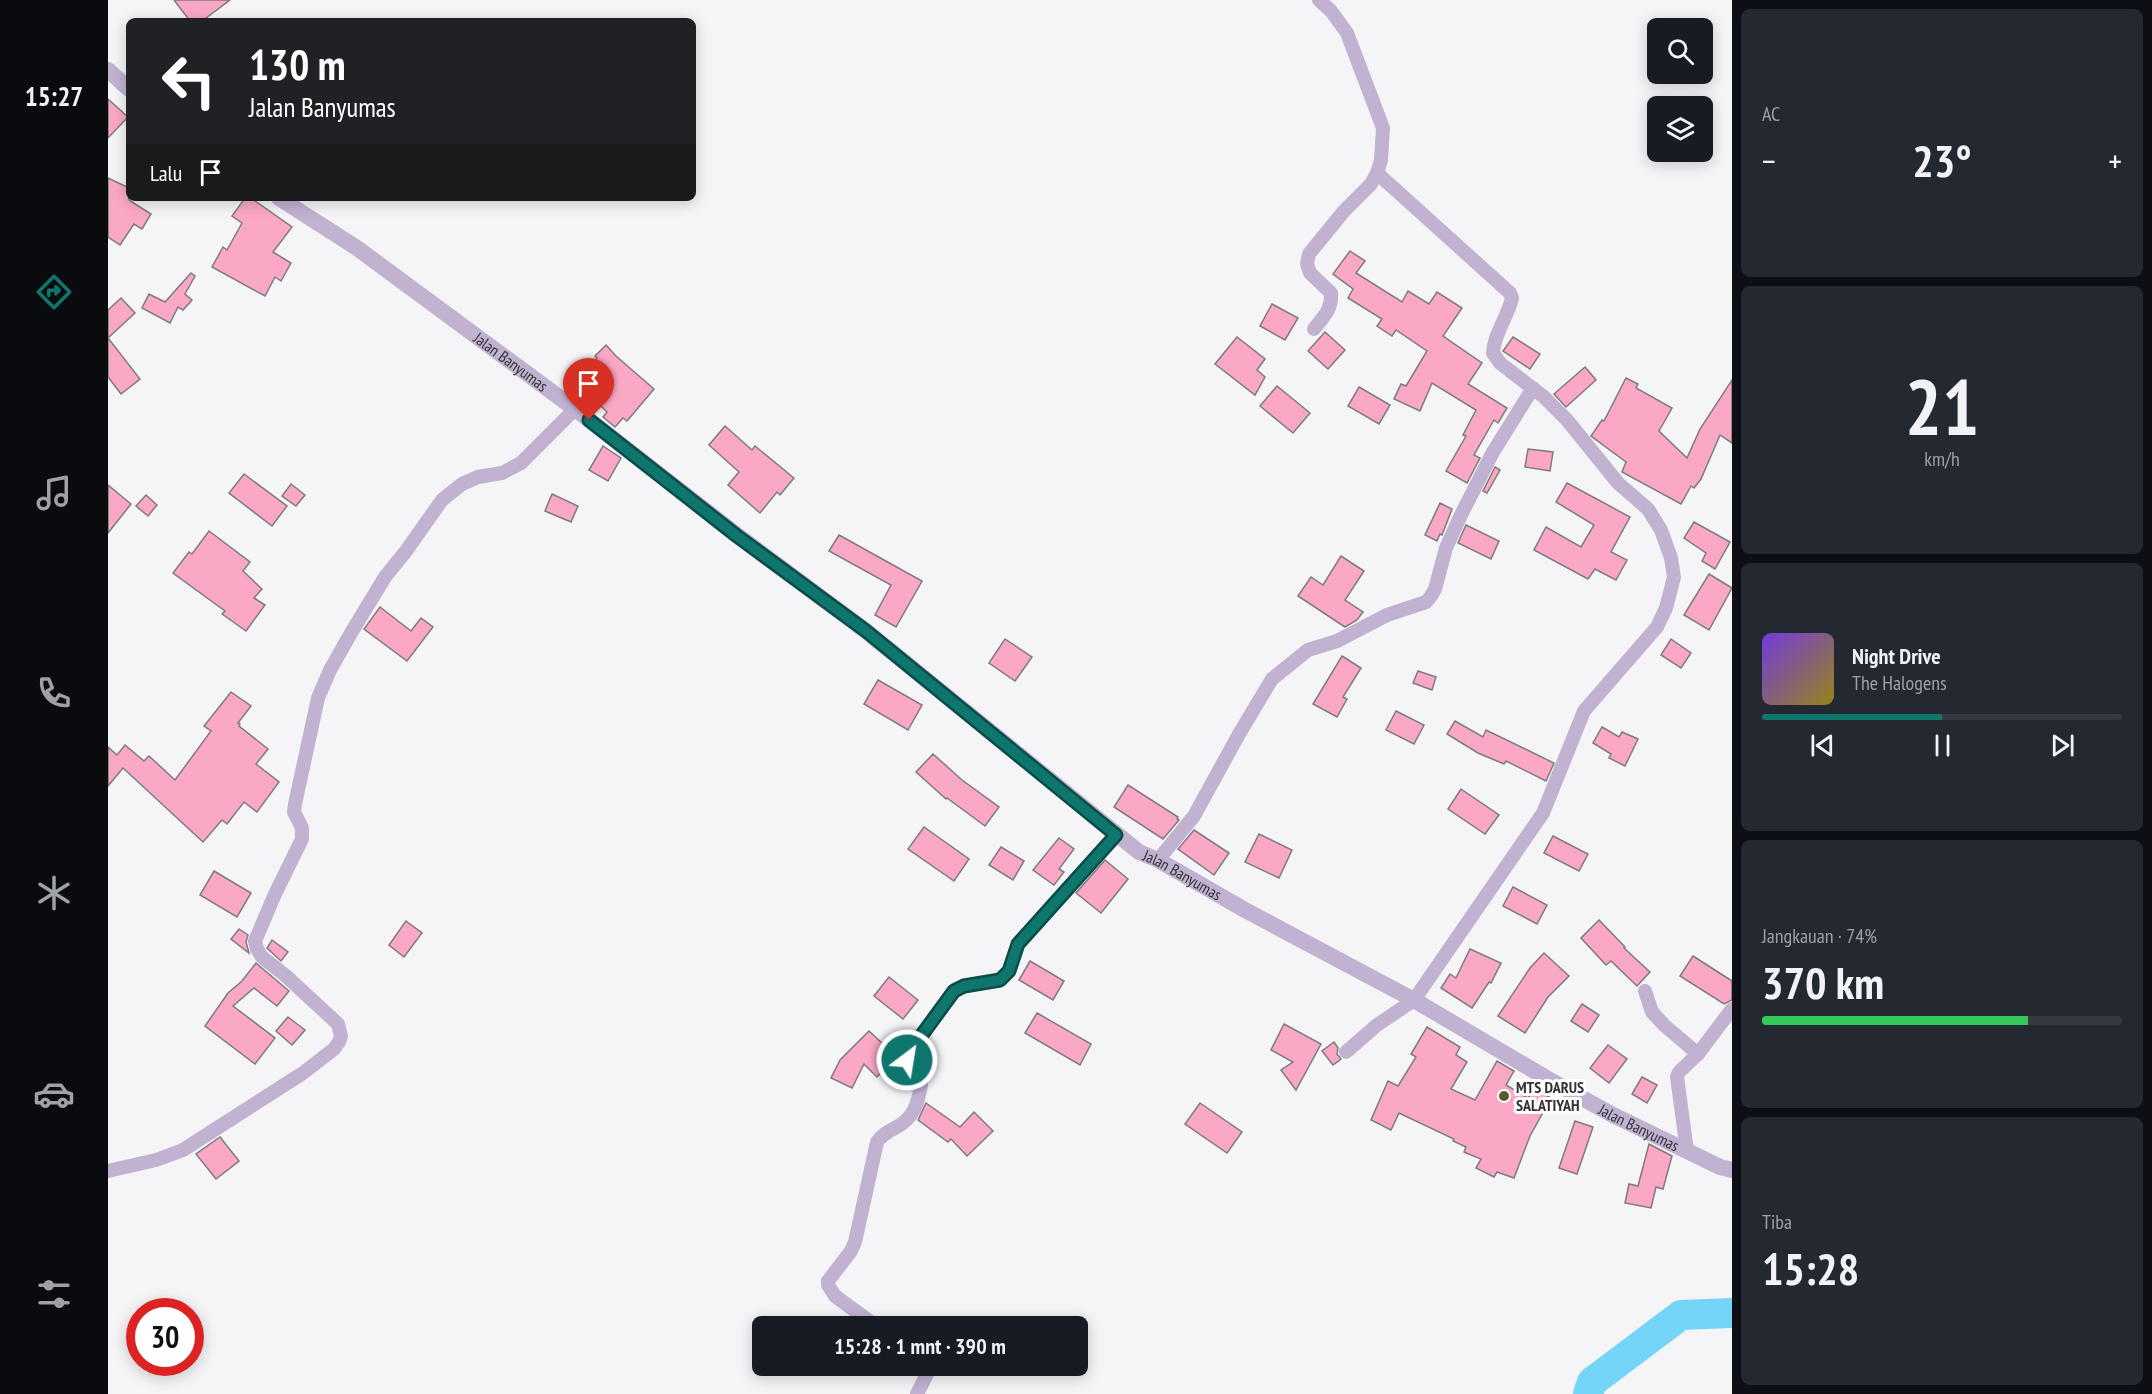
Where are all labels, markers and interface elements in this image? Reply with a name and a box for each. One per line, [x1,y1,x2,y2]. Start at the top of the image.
map controls [1647,18,1713,162]
button: search [1647,18,1713,84]
text: 130 m [249,37,346,92]
icon: left [150,42,228,120]
text: 15:27 [25,79,83,113]
text: Jalan Banyumas [249,90,396,124]
button: layers [1647,96,1713,162]
text: AC [1762,101,1780,127]
text: 23° [1912,131,1972,189]
text: − [1762,139,1776,182]
text: + [2108,139,2122,182]
icon: arrive [194,156,227,189]
text: Lalu [150,159,182,187]
icon: directions [33,271,75,313]
street label: Jalan Banyumas [469,327,552,396]
text: 21 [1905,356,1979,457]
pin [563,358,614,420]
icon: arrive [572,367,605,400]
text: km/h [1924,446,1960,472]
icon: music [33,472,75,514]
text: Night Drive [1852,642,1941,670]
text: The Halogens [1852,670,1947,696]
icon: phone [33,672,75,714]
icon: previous [1806,729,1839,762]
icon: pause [1926,729,1959,762]
icon: next [2046,729,2079,762]
street label: Jalan Banyumas [1139,845,1225,905]
icon: climate [33,872,75,914]
text: Jangkauan · 74% [1762,923,1877,949]
text: 370 km [1762,953,1884,1011]
position arrow [875,1028,939,1092]
icon: car [33,1073,75,1115]
place label: MTS DARUS SALATIYAH [1516,1077,1584,1115]
marker: MTS DARUS SALATIYAH [1497,1089,1511,1103]
street label: Jalan Banyumas [1594,1099,1682,1156]
text: Tiba [1762,1209,1792,1235]
text: 15:28 [1762,1239,1859,1297]
icon: filters [33,1273,75,1315]
speed limit sign: 30 [126,1298,204,1376]
text: 15:28 · 1 mnt · 390 m [834,1332,1006,1360]

